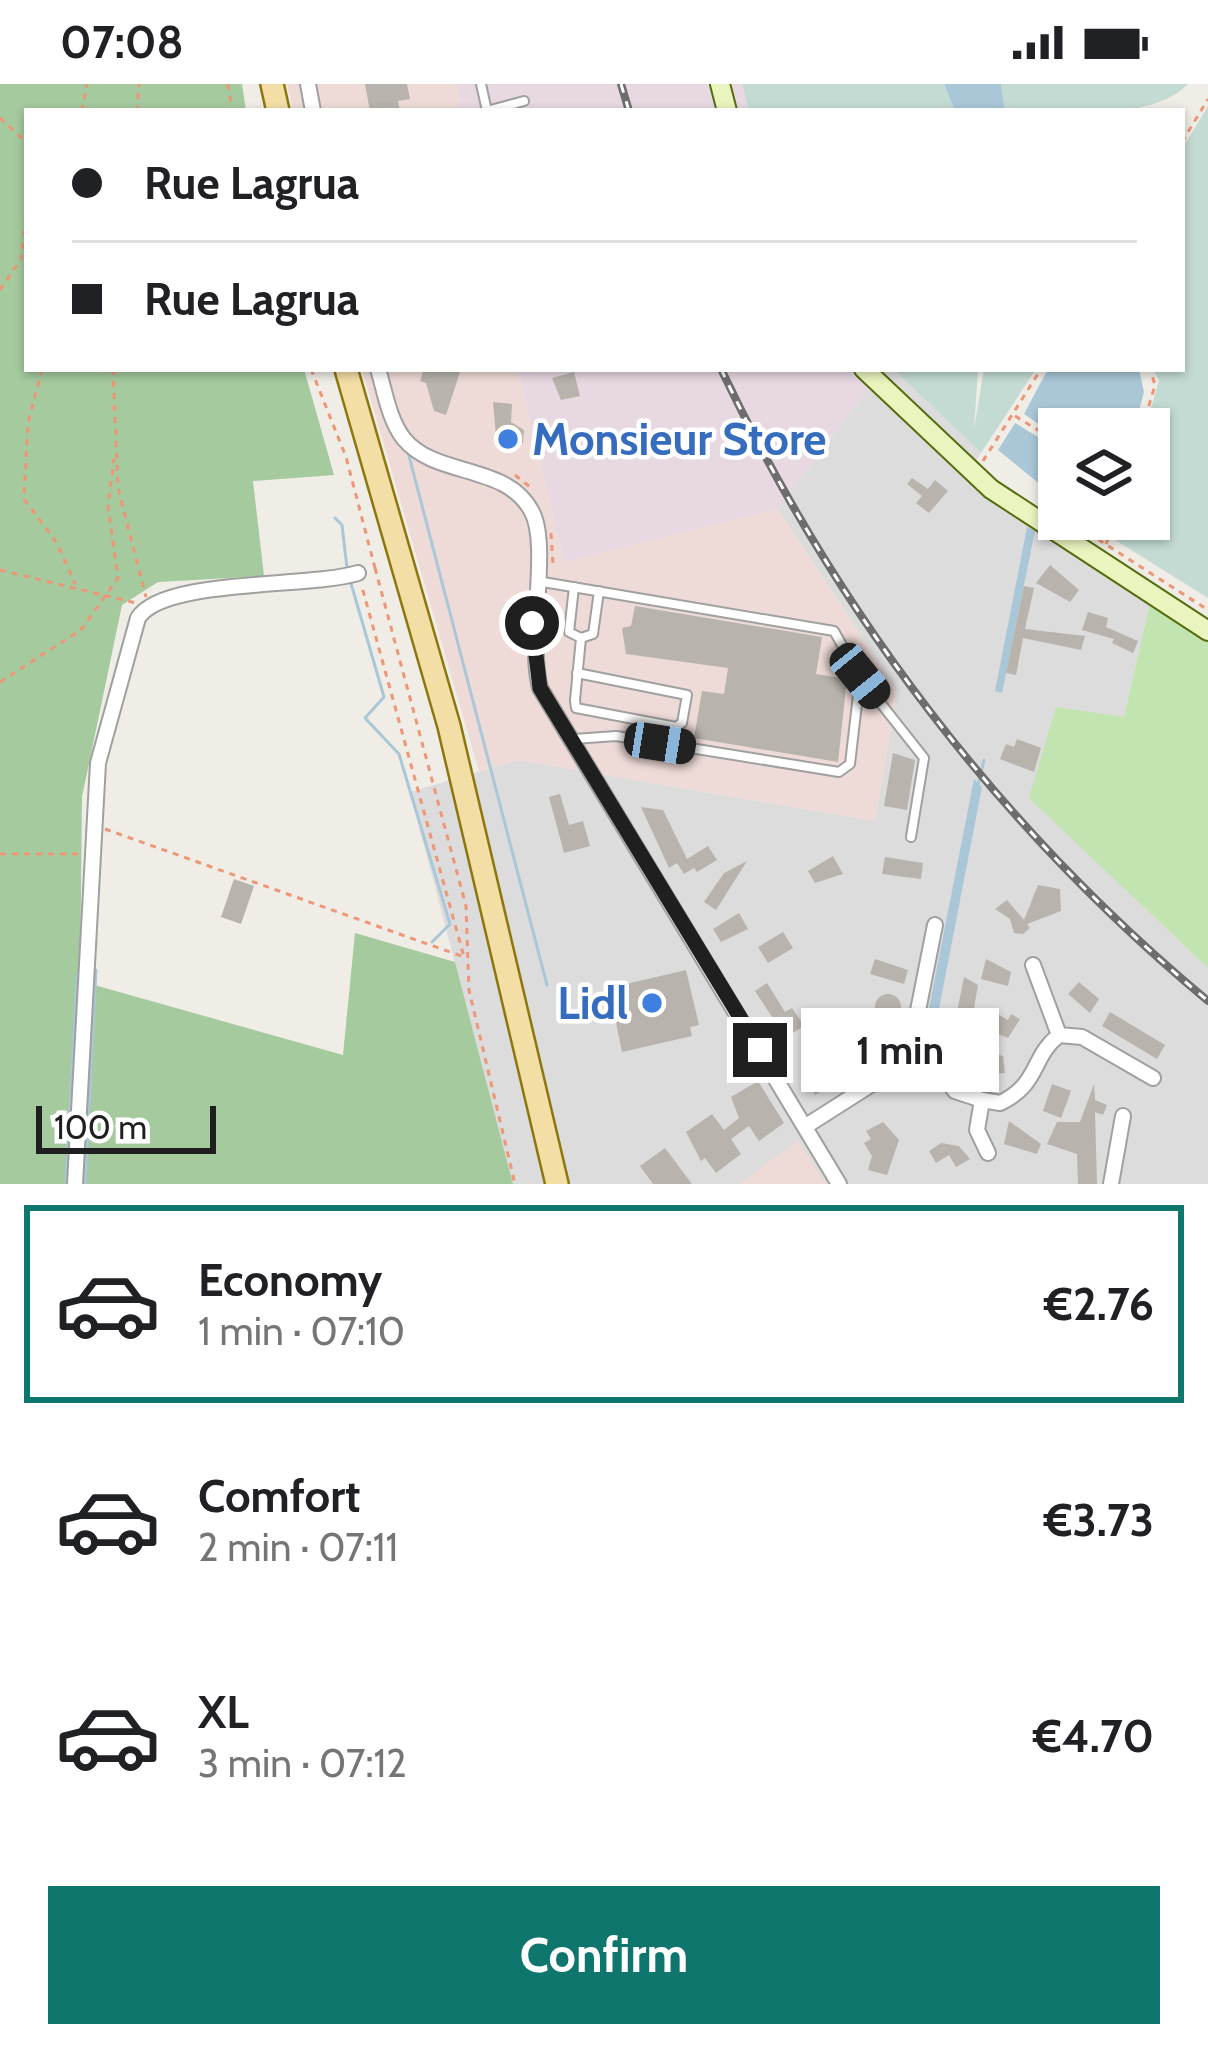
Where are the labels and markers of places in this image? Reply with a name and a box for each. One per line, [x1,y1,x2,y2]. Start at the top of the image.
place label: Monsieur Store [532,412,827,466]
marker: Monsieur Store [495,426,521,452]
place label: Lidl [557,976,628,1030]
marker: Lidl [639,990,665,1016]

